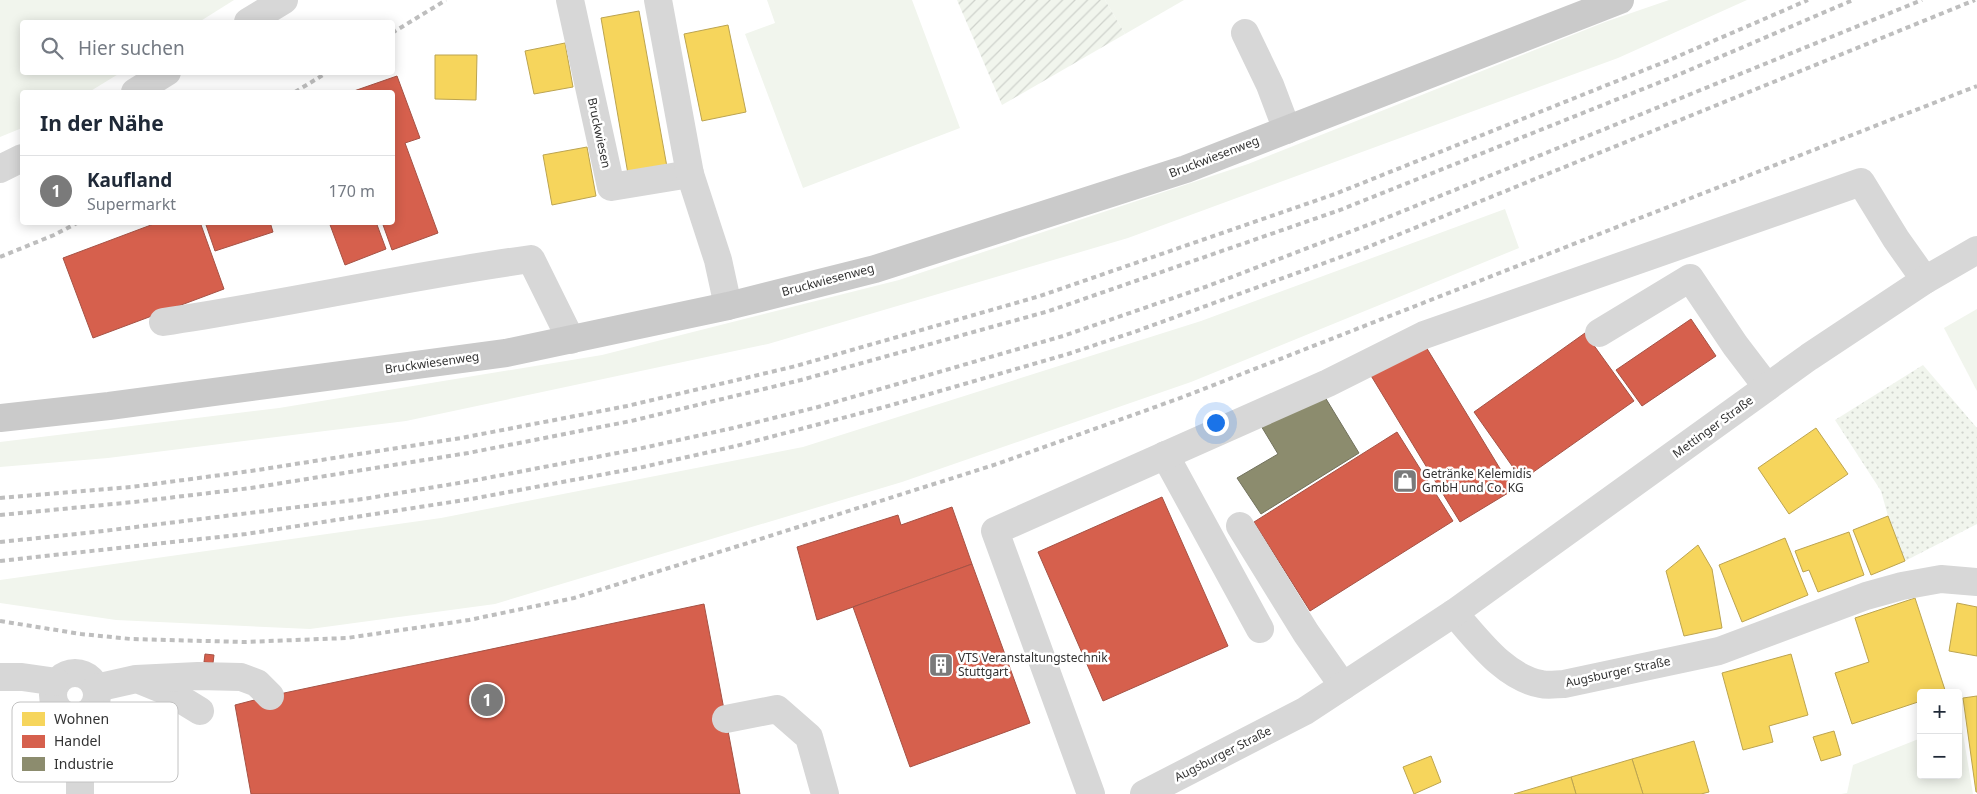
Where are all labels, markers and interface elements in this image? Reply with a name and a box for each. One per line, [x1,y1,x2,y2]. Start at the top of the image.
search box [20,20,395,75]
icon: search [38,34,66,62]
text: Hier suchen [78,35,185,61]
street label: Bruckwiesen [584,96,615,170]
text: In der Nähe [40,109,164,137]
street label: Bruckwiesenweg [1166,132,1261,182]
text: Kaufland [87,167,172,193]
text: 1 [51,180,61,202]
text: 170 m [328,180,375,202]
text: Supermarkt [87,193,176,215]
street label: Bruckwiesenweg [780,259,876,300]
street label: Bruckwiesenweg [384,347,480,378]
street label: Mettinger Straße [1669,391,1757,462]
your location [1203,410,1229,436]
place label: Getränke Kelemidis GmbH und Co. KG [1422,465,1532,496]
shop icon: Getränke Kelemidis GmbH und Co. KG [1392,468,1418,494]
place label: VTS Veranstaltungstechnik Stuttgart [958,649,1108,680]
building icon: VTS Veranstaltungstechnik Stuttgart [928,652,954,678]
street label: Augsburger Straße [1564,652,1672,691]
pin: 1 [471,681,503,719]
map controls [1917,689,1962,779]
button: + [1917,689,1962,734]
legend [12,702,178,782]
text: Wohnen [54,709,109,728]
street label: Augsburger Straße [1171,722,1274,785]
text: Handel [54,731,101,750]
button: − [1917,734,1962,779]
text: Industrie [54,754,114,773]

